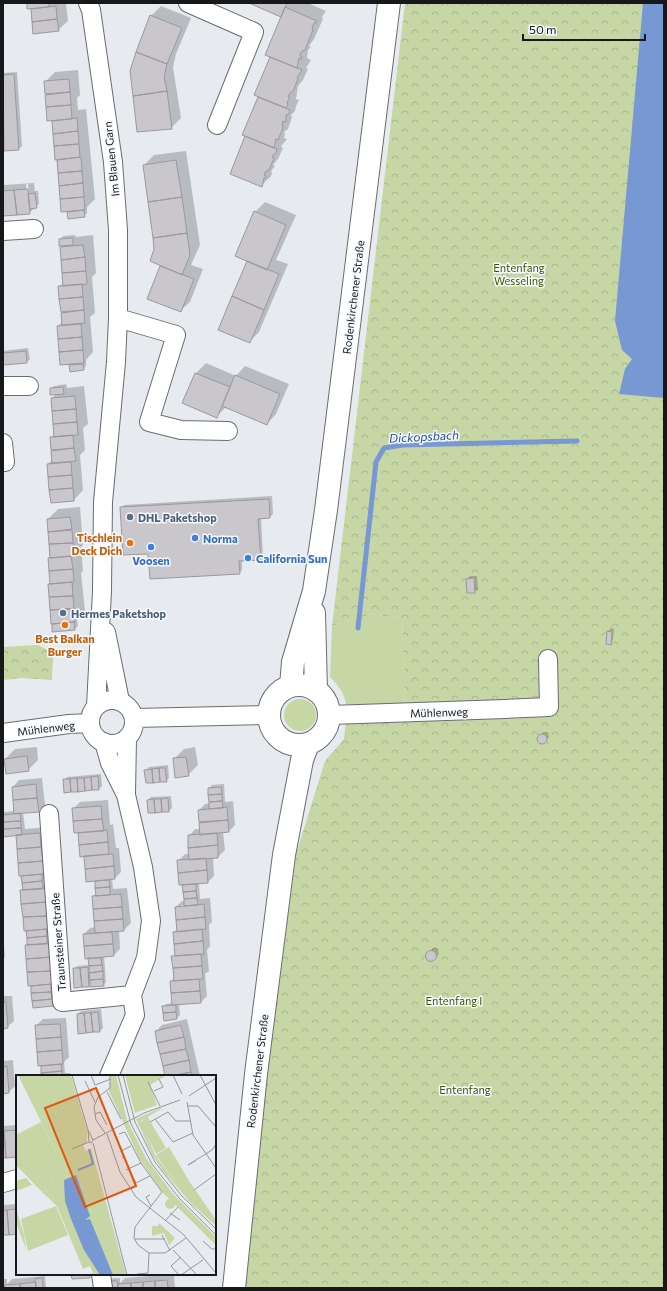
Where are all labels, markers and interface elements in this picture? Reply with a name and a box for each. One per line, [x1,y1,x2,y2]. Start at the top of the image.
scale bar [523,16,645,42]
text: 50 m [529,22,557,36]
street label: Im Blauen Garn [101,121,121,197]
street label: Rodenkirchener Straße [340,239,366,355]
park label: Entenfang Wesseling [493,261,545,287]
water label: Dickopsbach [389,427,459,445]
place label: DHL Paketshop [138,511,217,524]
marker: DHL Paketshop [125,512,135,522]
place label: Tischlein Deck Dich [72,531,122,557]
place label: Norma [203,532,238,545]
marker: Norma [190,533,200,543]
marker: Tischlein Deck Dich [125,538,135,548]
marker: Voosen [146,542,156,552]
place label: California Sun [256,552,327,565]
marker: California Sun [243,553,253,563]
place label: Voosen [132,554,170,567]
place label: Hermes Paketshop [71,607,167,620]
marker: Hermes Paketshop [58,608,68,618]
marker: Best Balkan Burger [60,620,70,630]
place label: Best Balkan Burger [35,632,95,658]
street label: Mühlenweg [410,704,468,720]
street label: Mühlenweg [16,718,76,738]
street label: Traunsteiner Straße [48,892,68,992]
park label: Entenfang I [426,994,482,1007]
street label: Rodenkirchener Straße [244,1013,270,1129]
inset map [16,1075,216,1275]
park label: Entenfang [439,1083,491,1096]

